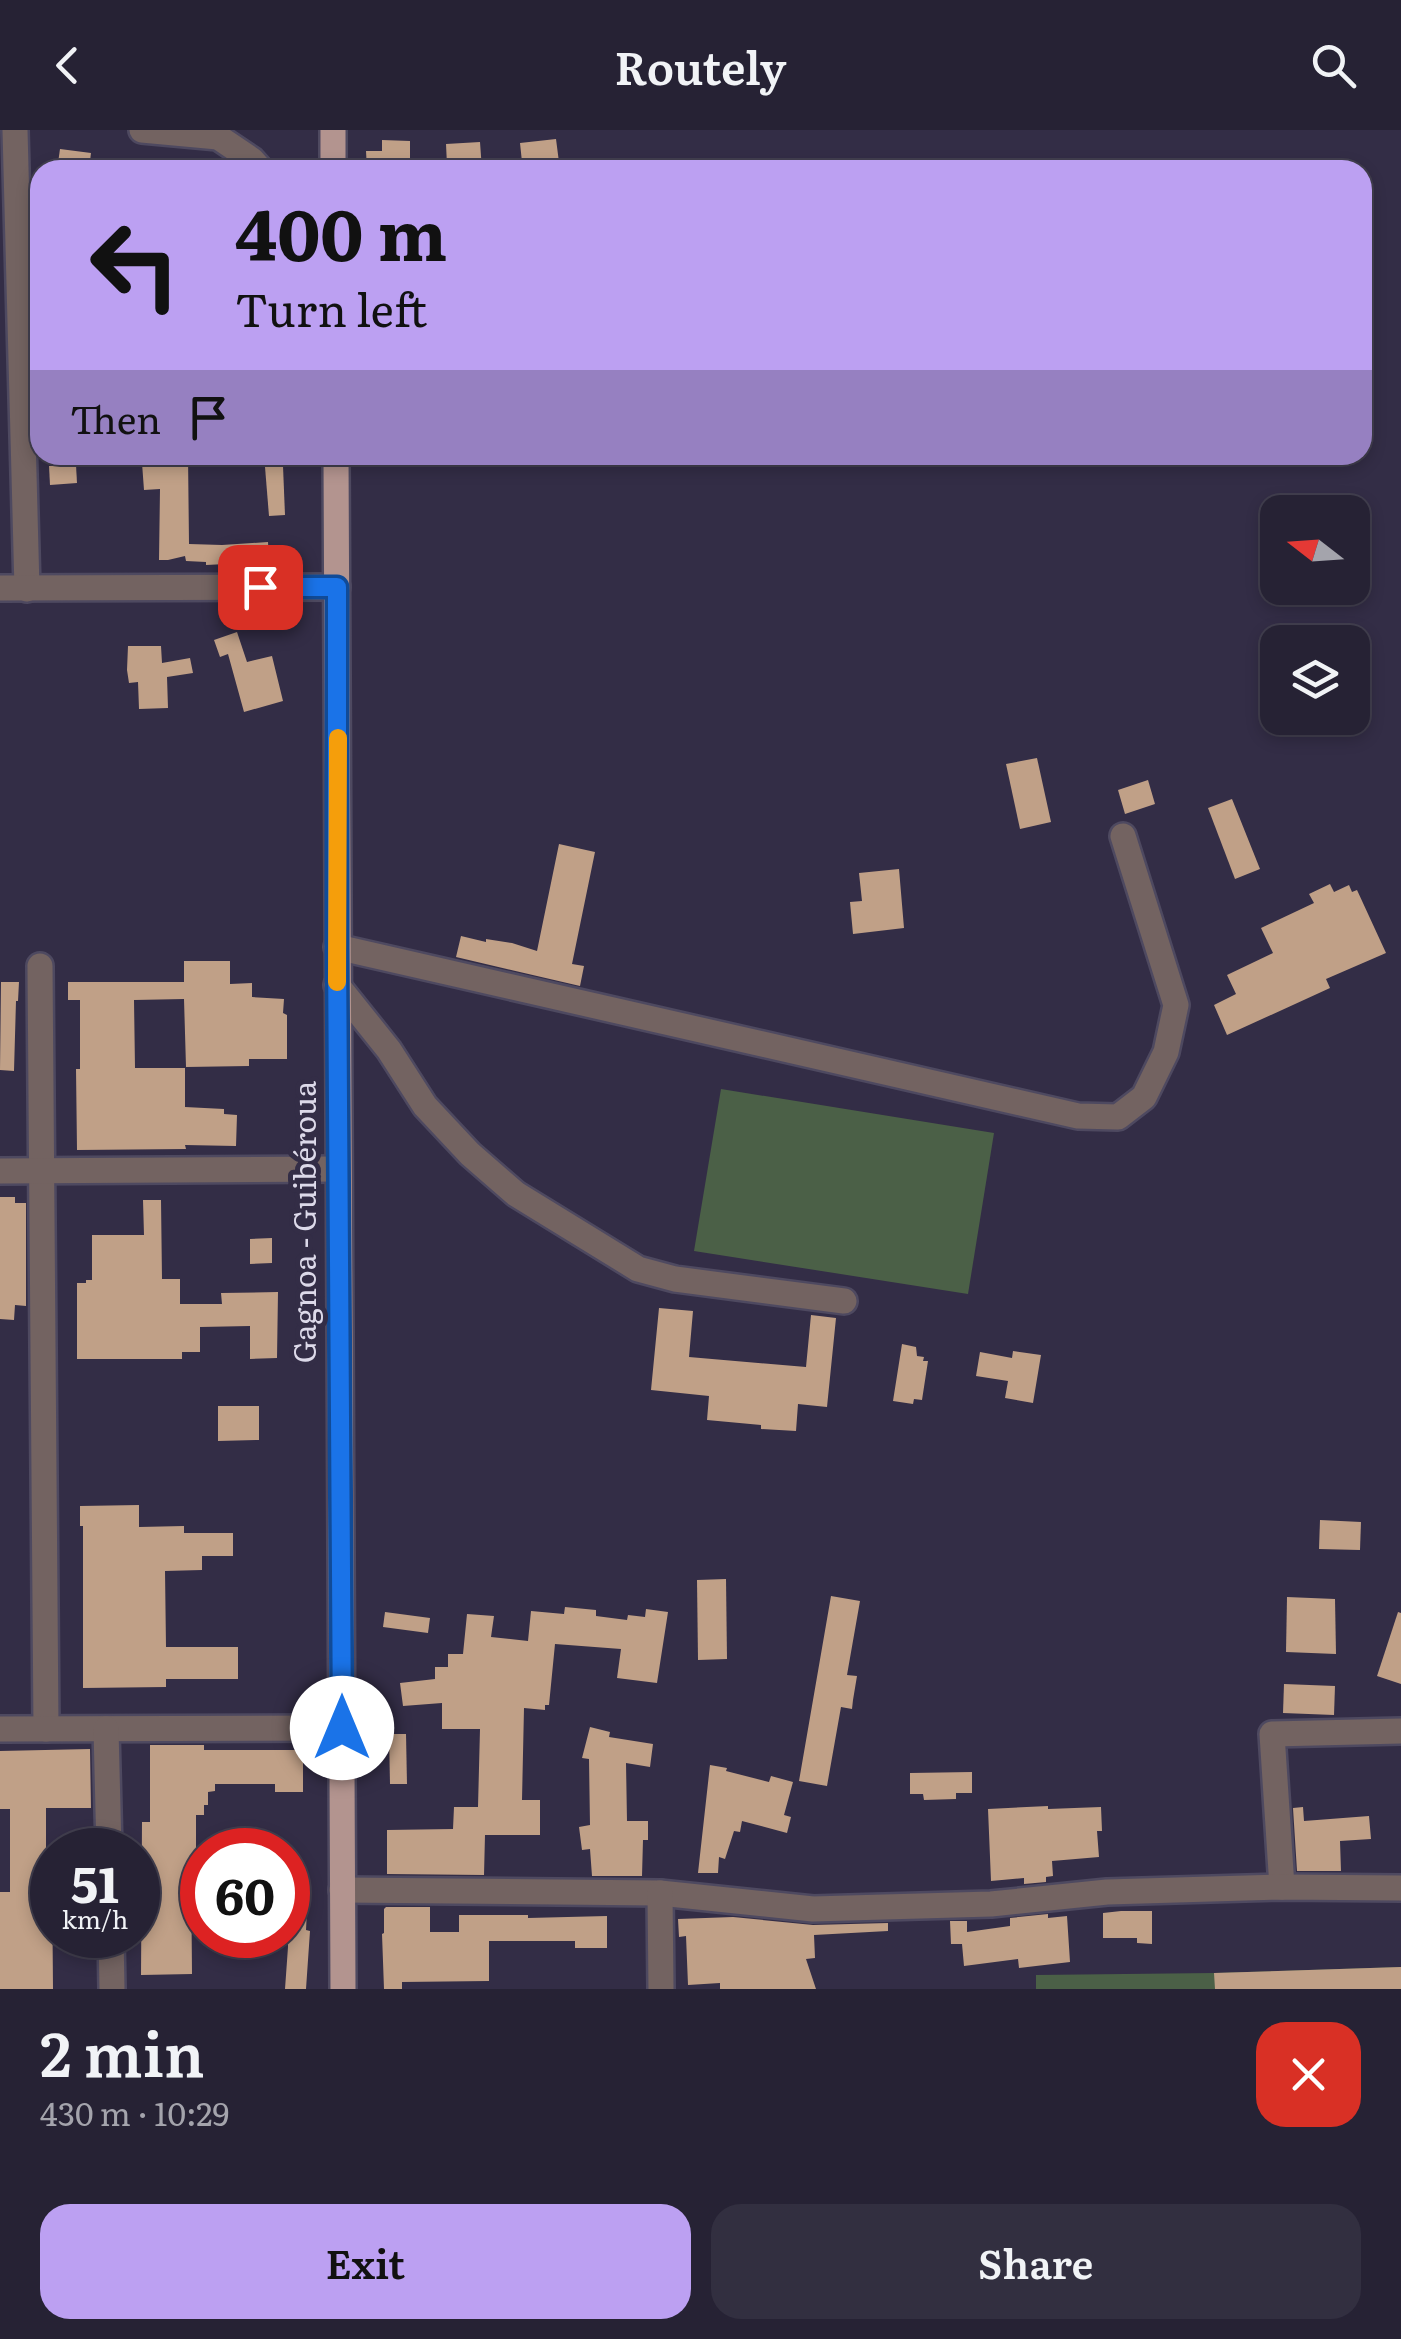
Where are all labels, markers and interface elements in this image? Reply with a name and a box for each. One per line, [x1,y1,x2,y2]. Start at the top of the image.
text: Routely [615,32,786,99]
icon: back [40,38,95,93]
icon: search [1306,38,1361,93]
text: 400 m [235,179,447,283]
icon: left [70,200,200,330]
text: Turn left [235,274,427,341]
text: Then [70,389,161,446]
icon: arrive [181,390,236,445]
north arrow [1260,495,1370,605]
map controls [1260,495,1370,735]
pin [218,545,303,630]
icon: arrive [233,560,288,615]
button: layers [1260,625,1370,735]
street label: Gagnoa - Guibéroua [281,1080,325,1363]
position arrow [290,1676,394,1780]
speed limit sign: 60 [180,1828,310,1958]
text: 51 [71,1844,119,1918]
text: km/h [62,1900,128,1937]
text: 2 min [40,2006,205,2095]
button: close [1256,2022,1361,2127]
text: 430 m · 10:29 [40,2088,229,2136]
button: Exit [40,2204,691,2319]
button: Share [711,2204,1361,2319]

